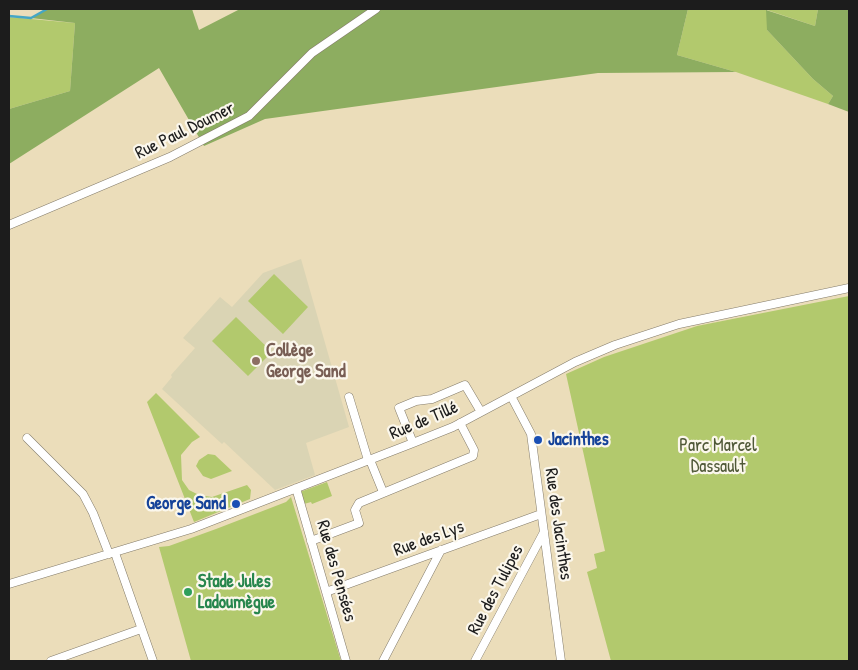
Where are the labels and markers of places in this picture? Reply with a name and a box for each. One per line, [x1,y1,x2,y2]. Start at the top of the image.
place label: Collège George Sand [266,340,346,382]
marker: Collège George Sand [250,355,262,367]
place label: Jacinthes [548,429,609,451]
marker: Jacinthes [532,434,544,446]
place label: George Sand [146,493,226,515]
marker: George Sand [230,498,242,510]
place label: Stade Jules Ladoumègue [198,571,275,614]
marker: Stade Jules Ladoumègue [182,586,194,598]

